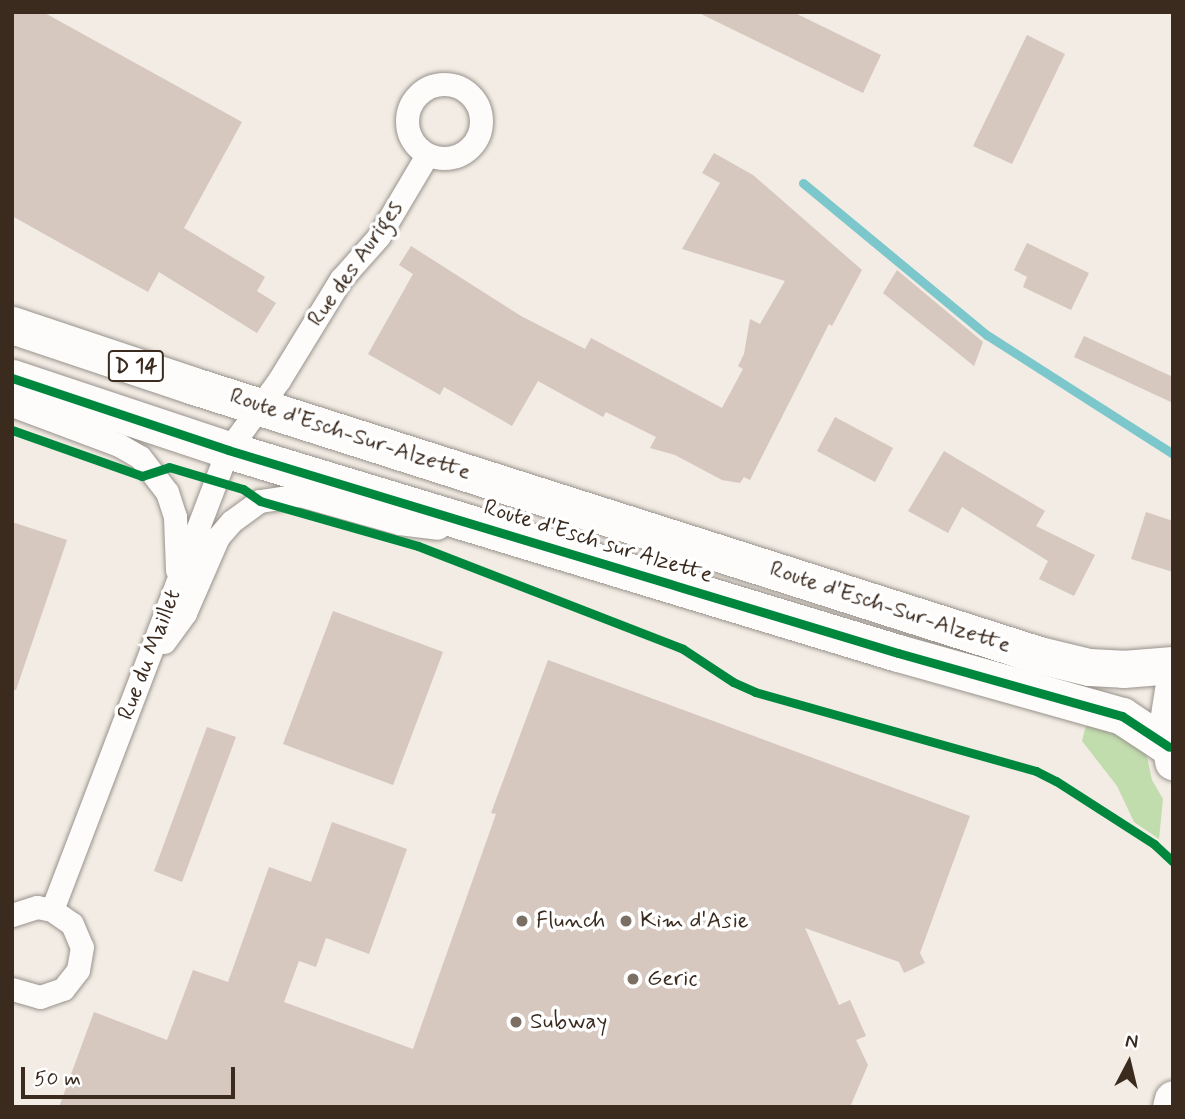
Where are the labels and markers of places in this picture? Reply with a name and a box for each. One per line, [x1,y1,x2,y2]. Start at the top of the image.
place label: Flunch [536,907,605,935]
place label: Kim d'Asie [640,907,747,935]
marker: Flunch [514,913,530,929]
marker: Kim d'Asie [618,913,634,929]
place label: Geric [647,965,697,993]
marker: Geric [625,971,641,987]
place label: Subway [530,1008,607,1036]
marker: Subway [508,1014,524,1030]

